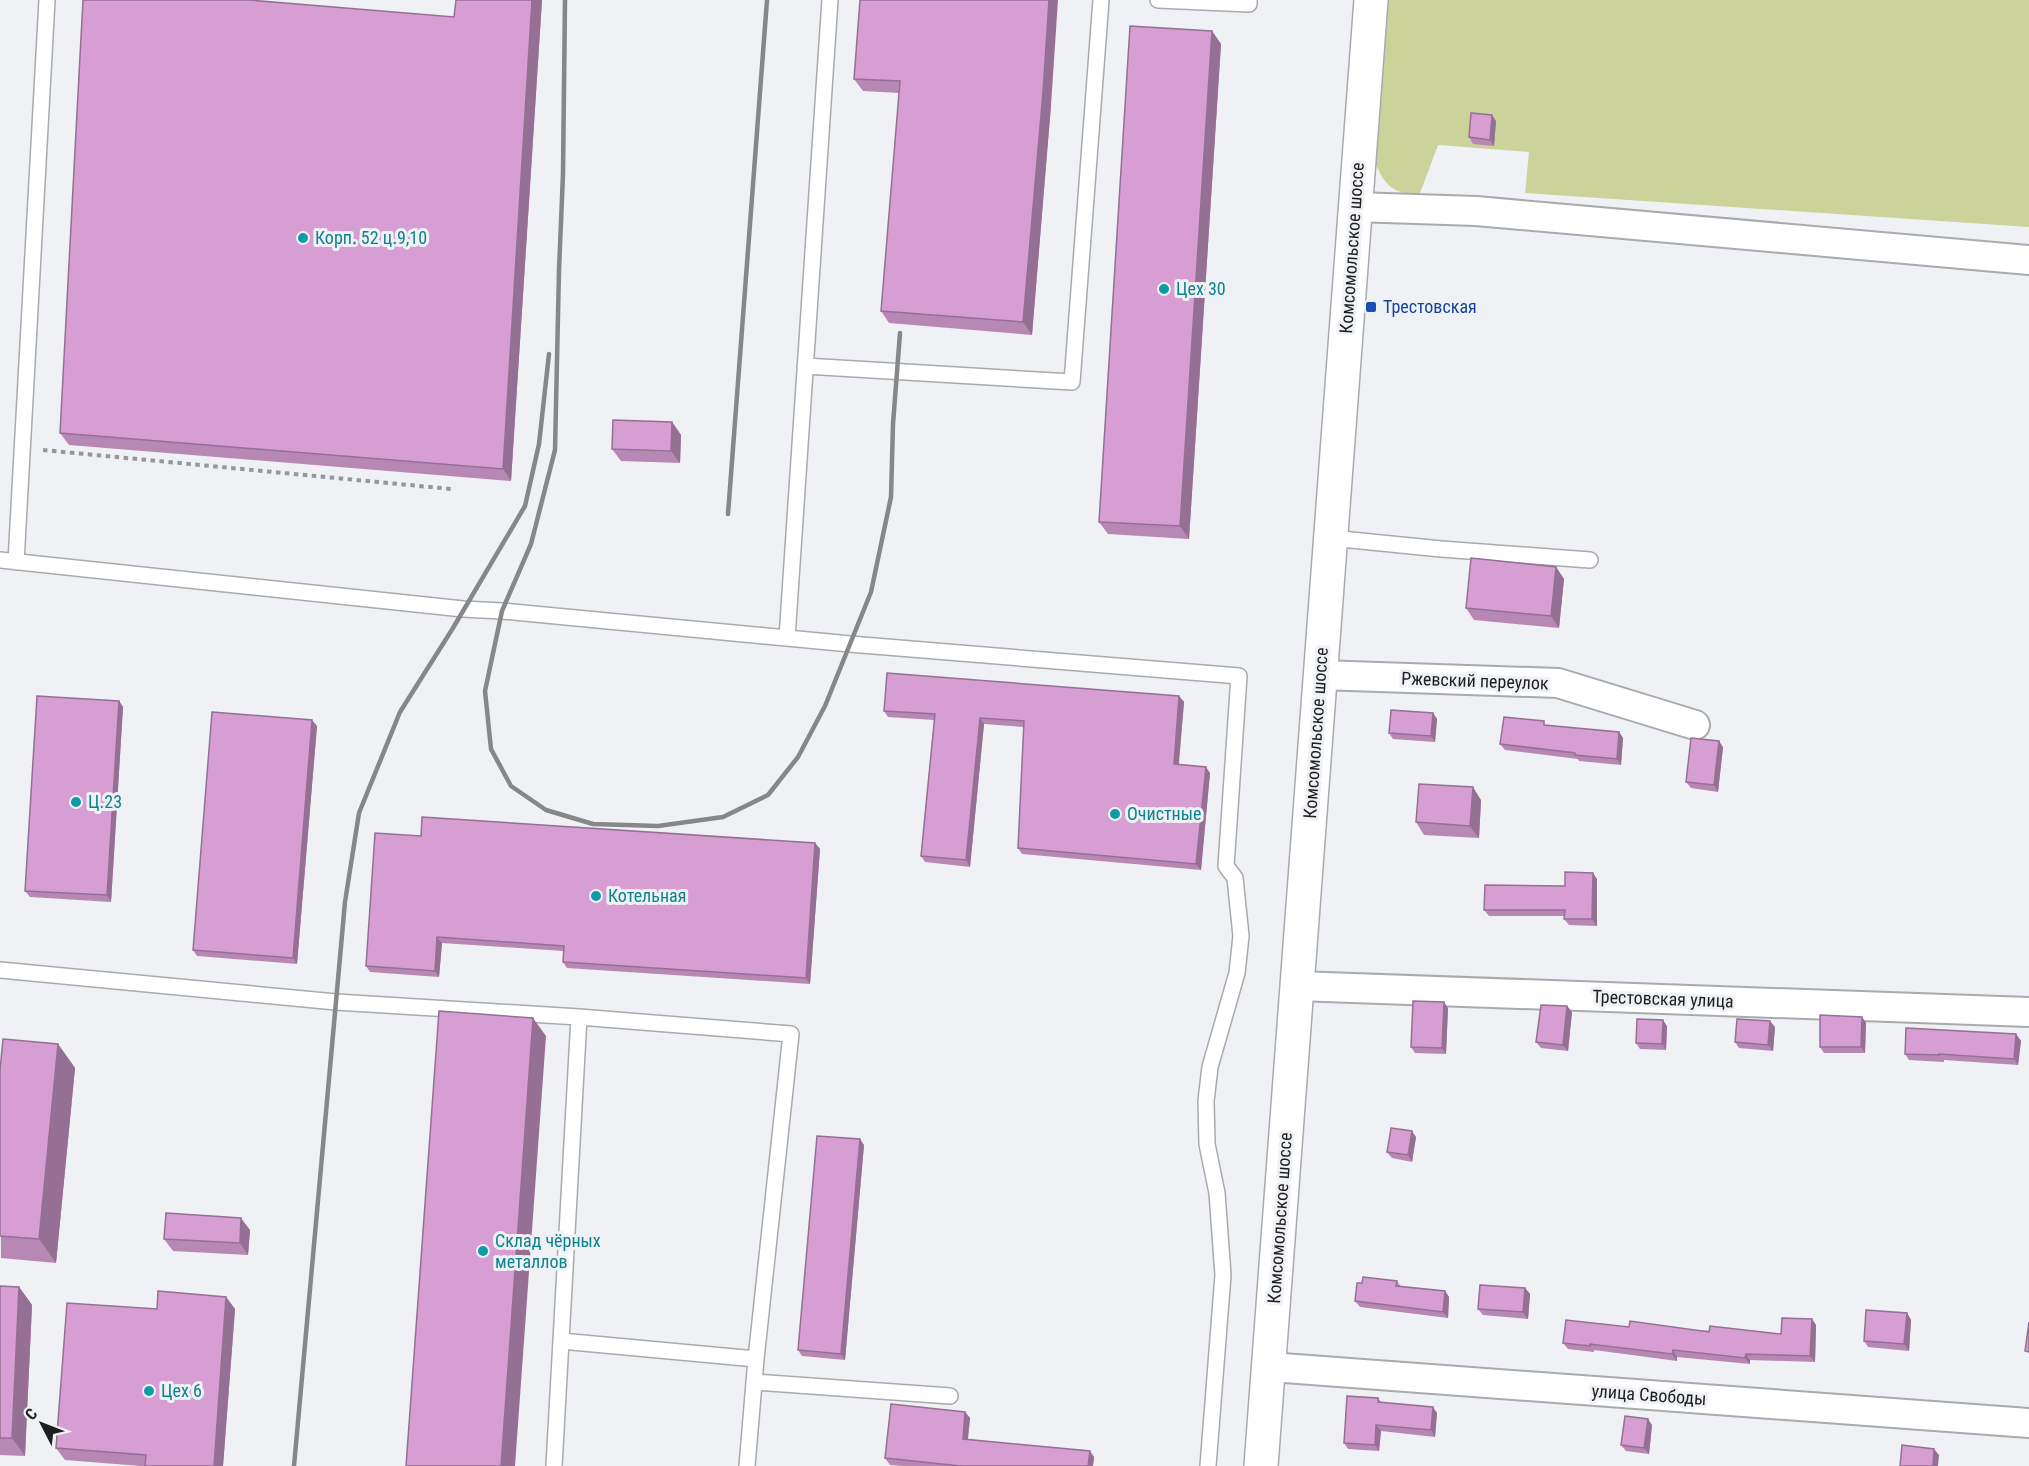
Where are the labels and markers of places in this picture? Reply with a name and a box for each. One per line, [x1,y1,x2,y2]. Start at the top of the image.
place label: Корп. 52 ц.9,10 [315,227,427,248]
marker: Корп. 52 ц.9,10 [296,231,310,245]
place label: Цех 30 [1176,278,1226,299]
marker: Цех 30 [1157,282,1171,296]
place label: Трестовская [1383,296,1477,317]
marker: Трестовская [1364,300,1378,314]
place label: Ц.23 [88,791,122,812]
marker: Ц.23 [69,795,83,809]
place label: Очистные [1127,803,1201,824]
marker: Очистные [1108,807,1122,821]
place label: Котельная [608,885,686,906]
marker: Котельная [589,889,603,903]
place label: Склад чёрных металлов [495,1230,601,1272]
marker: Склад чёрных металлов [476,1244,490,1258]
place label: Цех 6 [161,1380,202,1401]
marker: Цех 6 [142,1384,156,1398]

